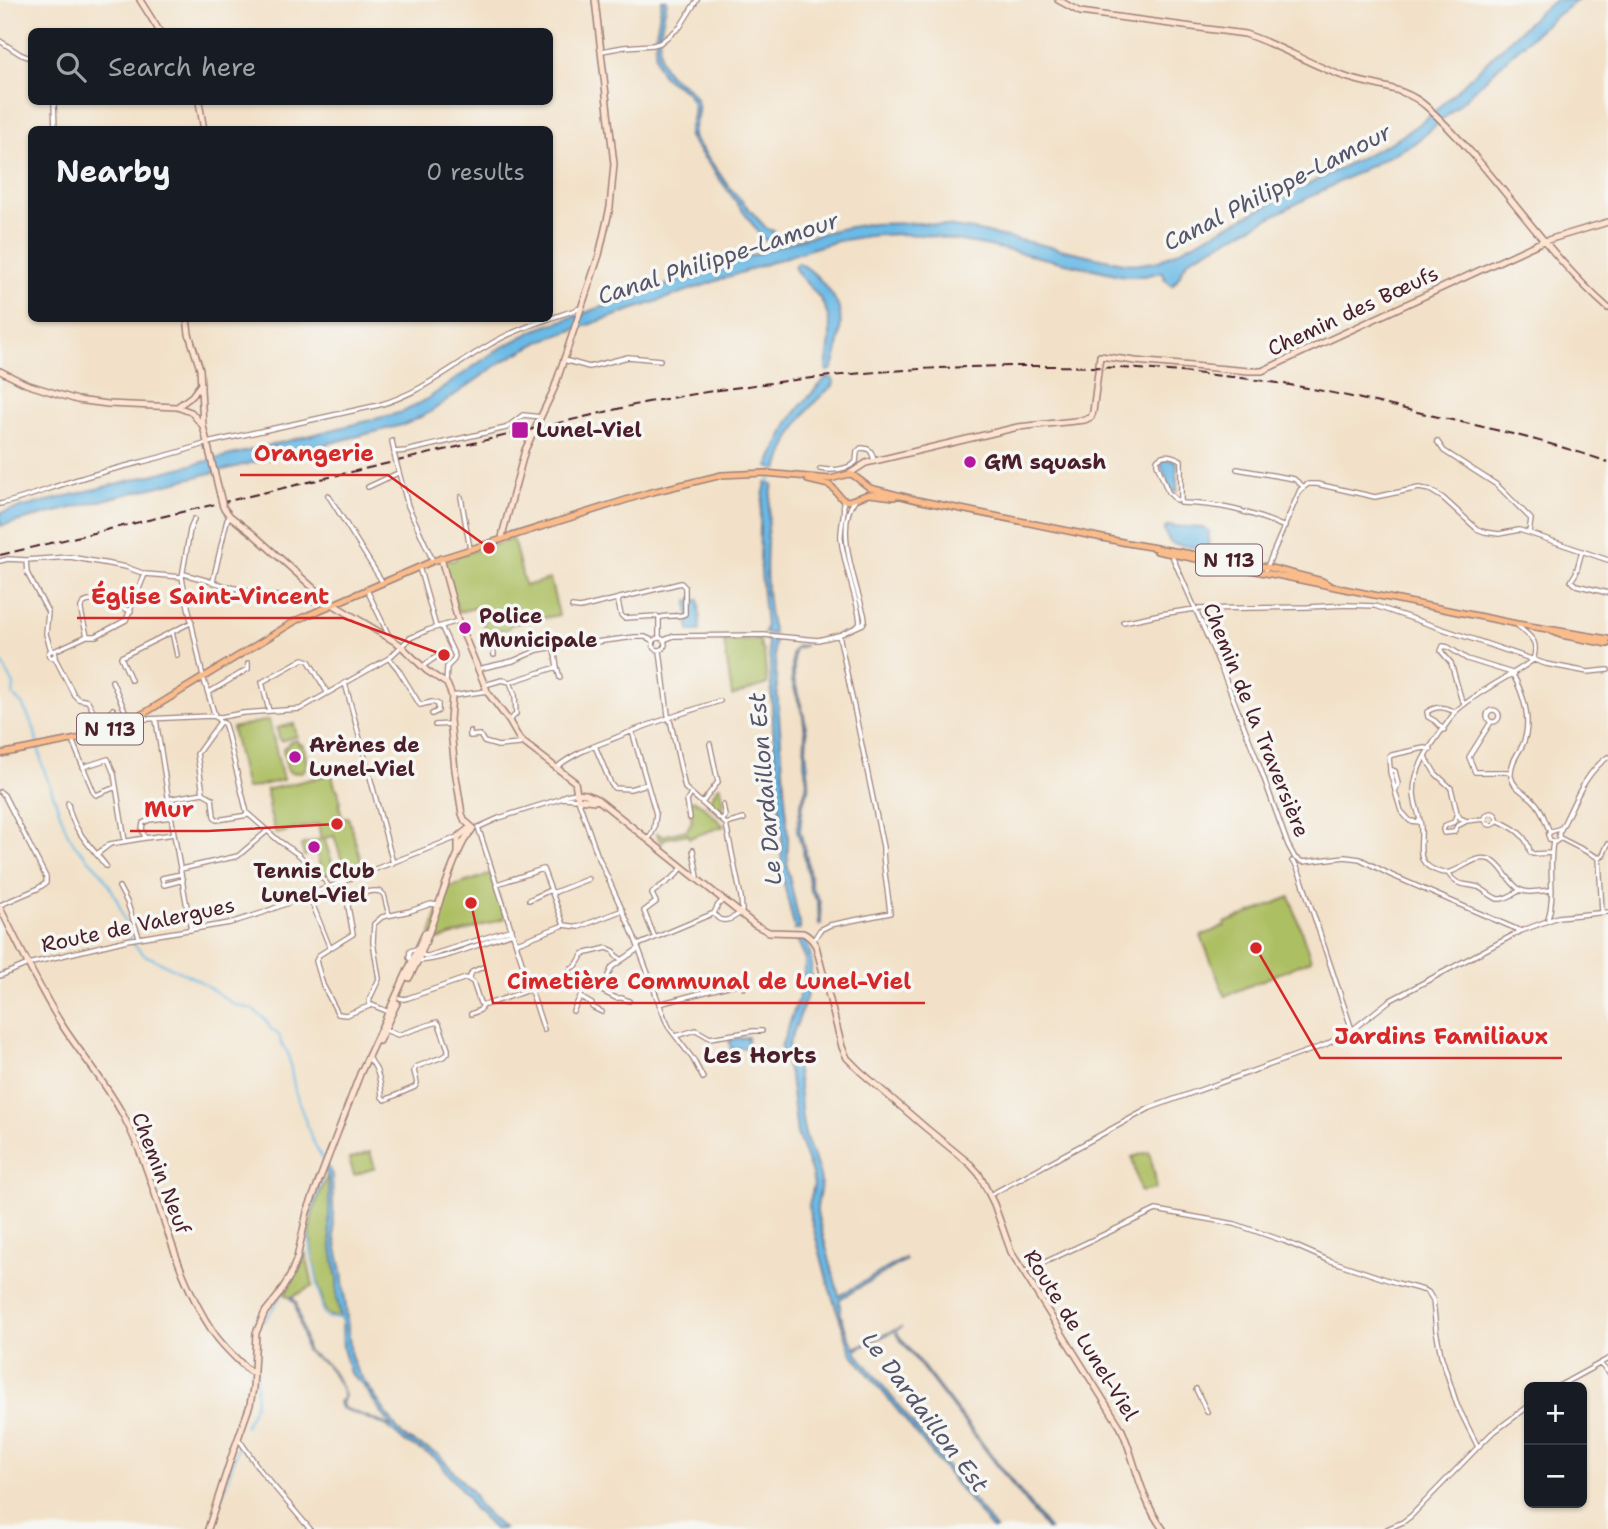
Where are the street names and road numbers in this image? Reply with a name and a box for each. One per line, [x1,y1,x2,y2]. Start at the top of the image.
street label: Chemin des Bœufs [1263,259,1443,363]
road number: N 113 [1196,544,1262,576]
street label: Chemin de la Traversière [1196,599,1316,841]
road number: N 113 [77,714,143,744]
street label: Route de Valergues [39,891,237,959]
street label: Chemin Neuf [125,1108,197,1238]
street label: Route de Lunel-Viel [1017,1244,1145,1426]

